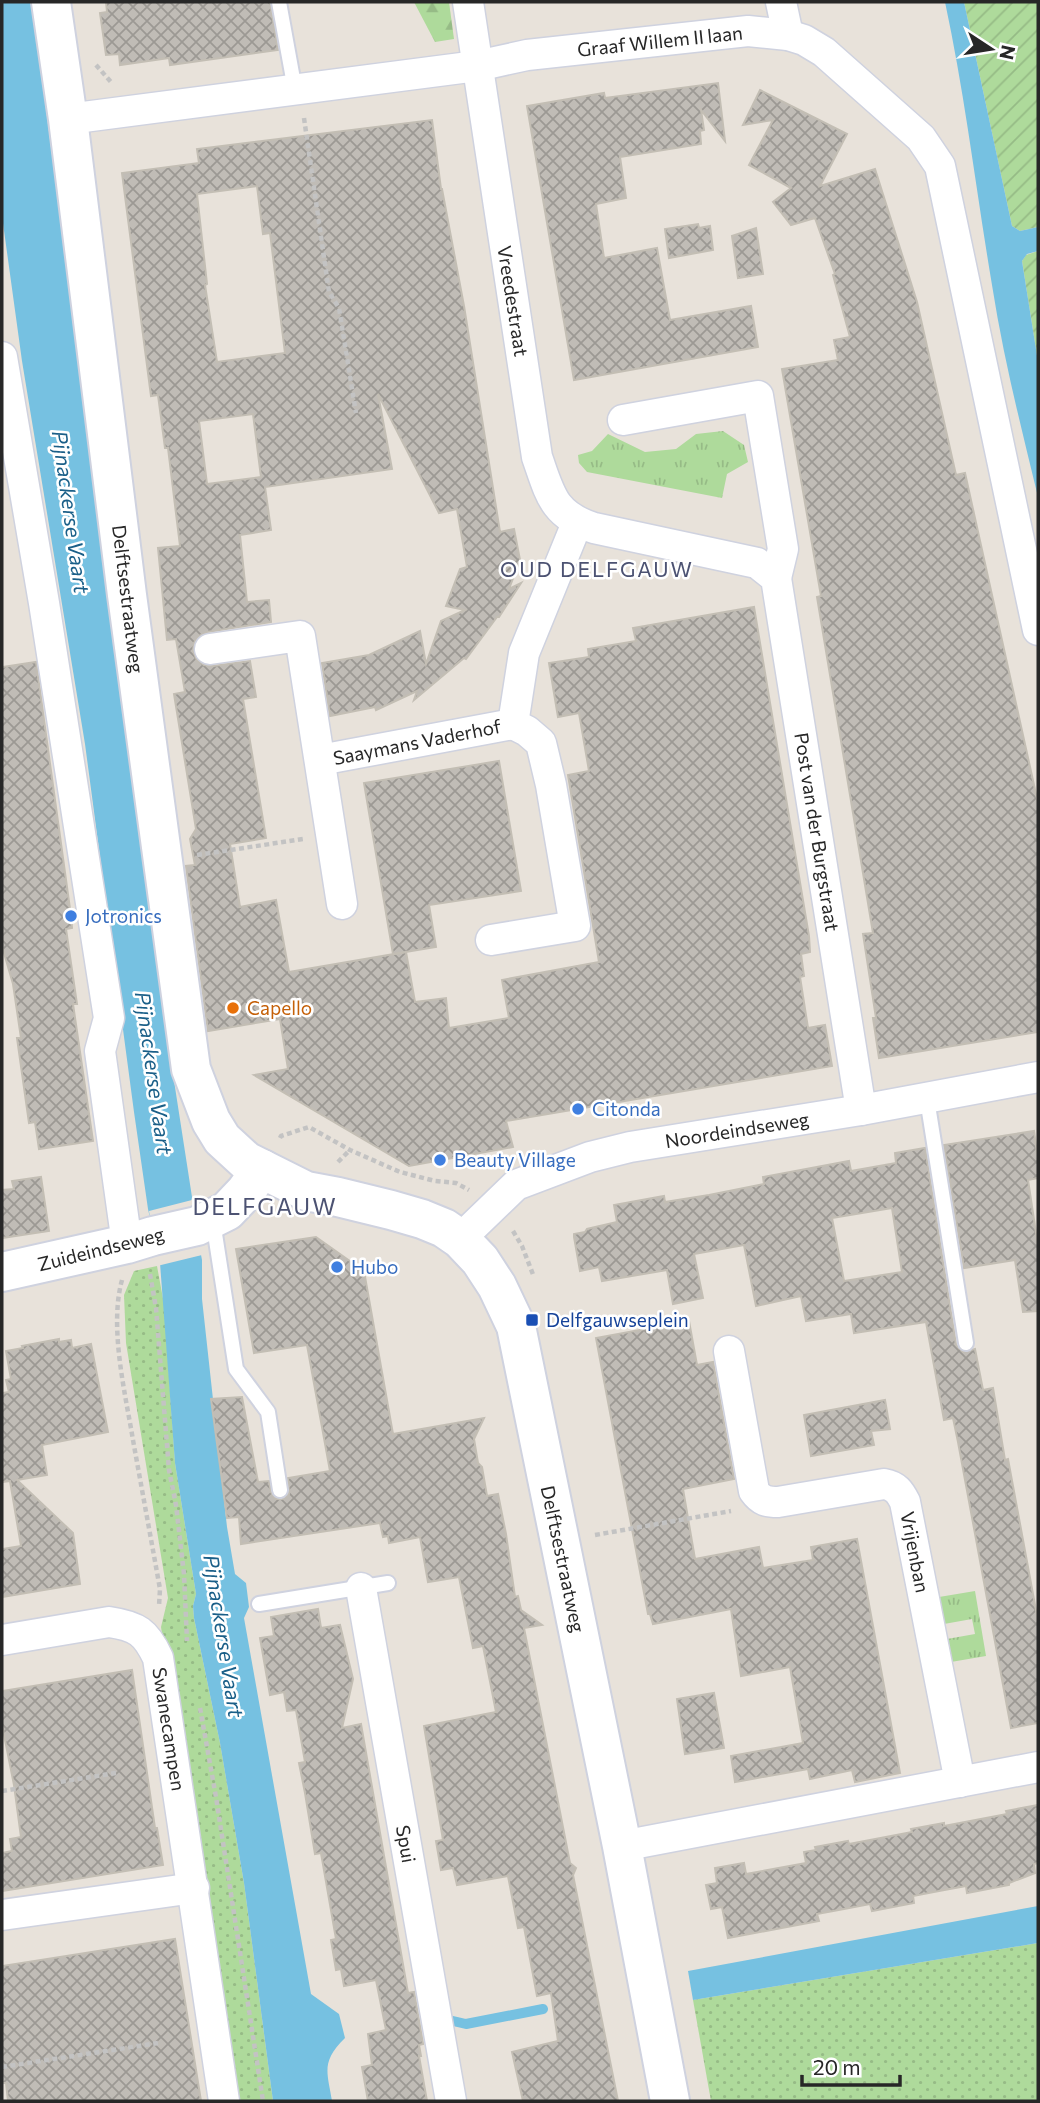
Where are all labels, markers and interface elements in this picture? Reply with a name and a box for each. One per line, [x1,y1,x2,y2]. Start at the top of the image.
north arrow [956,14,1026,84]
street label: Graaf Willem II laan [576,20,744,61]
text: N [995,43,1021,62]
street label: Vreedestraat [493,244,534,358]
water label: Pijnackerse Vaart [48,429,95,595]
street label: Delftsestraatweg [108,523,149,675]
district label: OUD DELFGAUW [500,556,694,581]
street label: Saaymans Vaderhof [331,714,503,769]
street label: Post van der Burgstraat [790,731,845,933]
place label: Jotronics [85,904,162,927]
marker: Jotronics [63,908,79,924]
water label: Pijnackerse Vaart [131,990,178,1156]
place label: Capello [247,996,312,1019]
marker: Capello [225,1000,241,1016]
place label: Citonda [592,1097,661,1120]
marker: Citonda [570,1101,586,1117]
street label: Noordeindseweg [663,1107,811,1152]
place label: Beauty Village [454,1148,576,1171]
marker: Beauty Village [432,1152,448,1168]
district label: DELFGAUW [192,1192,338,1220]
street label: Zuideindseweg [35,1222,167,1275]
place label: Hubo [351,1255,398,1278]
marker: Hubo [329,1259,345,1275]
place label: Delfgauwseplein [546,1308,689,1331]
marker: Delfgauwseplein [524,1312,540,1328]
street label: Delftsestraatweg [537,1483,590,1634]
street label: Vrijenban [896,1509,935,1595]
water label: Pijnackerse Vaart [199,1553,250,1719]
street label: Swanecampen [148,1666,191,1792]
street label: Spui [392,1823,421,1865]
scale bar [802,2044,900,2088]
text: 20 m [813,2054,861,2079]

